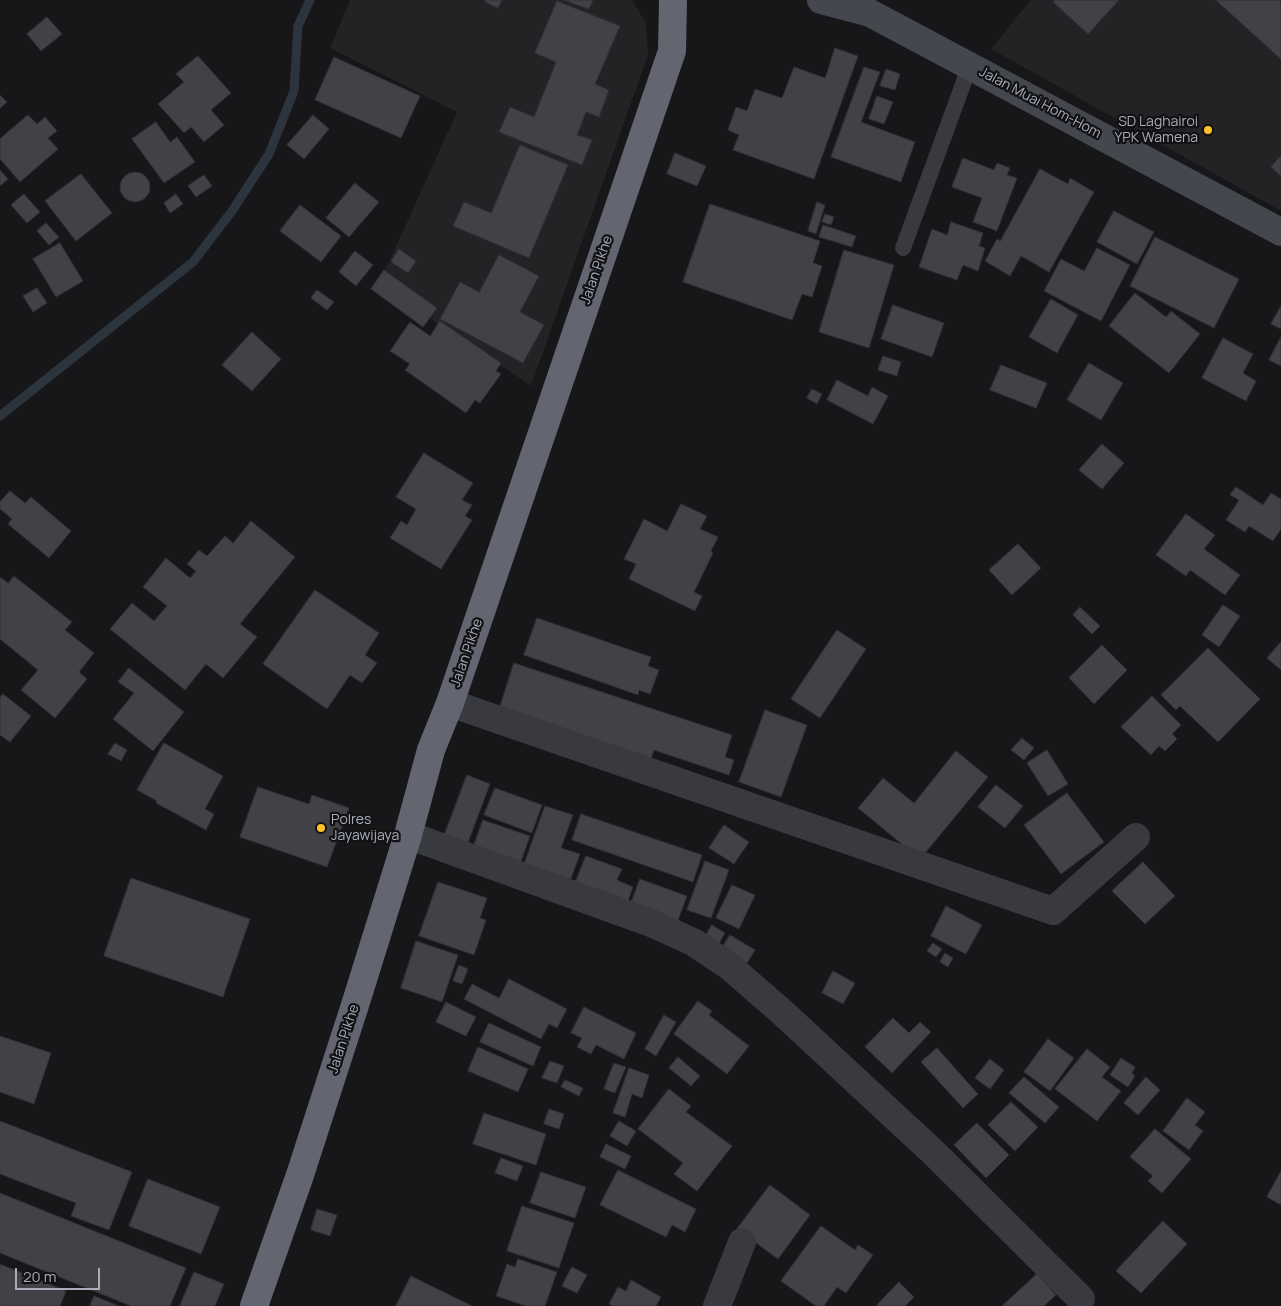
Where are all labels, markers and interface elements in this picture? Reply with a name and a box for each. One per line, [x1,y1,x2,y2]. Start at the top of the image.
street label: Jalan Muai Hom-Hom [976,64,1104,142]
place label: SD Laghairoi YPK Wamena [1115,114,1198,146]
marker: SD Laghairoi YPK Wamena [1202,124,1214,136]
street label: Jalan Pikhe [577,233,617,307]
street label: Jalan Pikhe [447,616,487,690]
place label: Polres Jayawijaya [331,812,399,844]
marker: Polres Jayawijaya [315,822,327,834]
street label: Jalan Pikhe [325,1002,363,1076]
scale bar [18,1258,102,1290]
text: 20 m [23,1266,56,1287]

